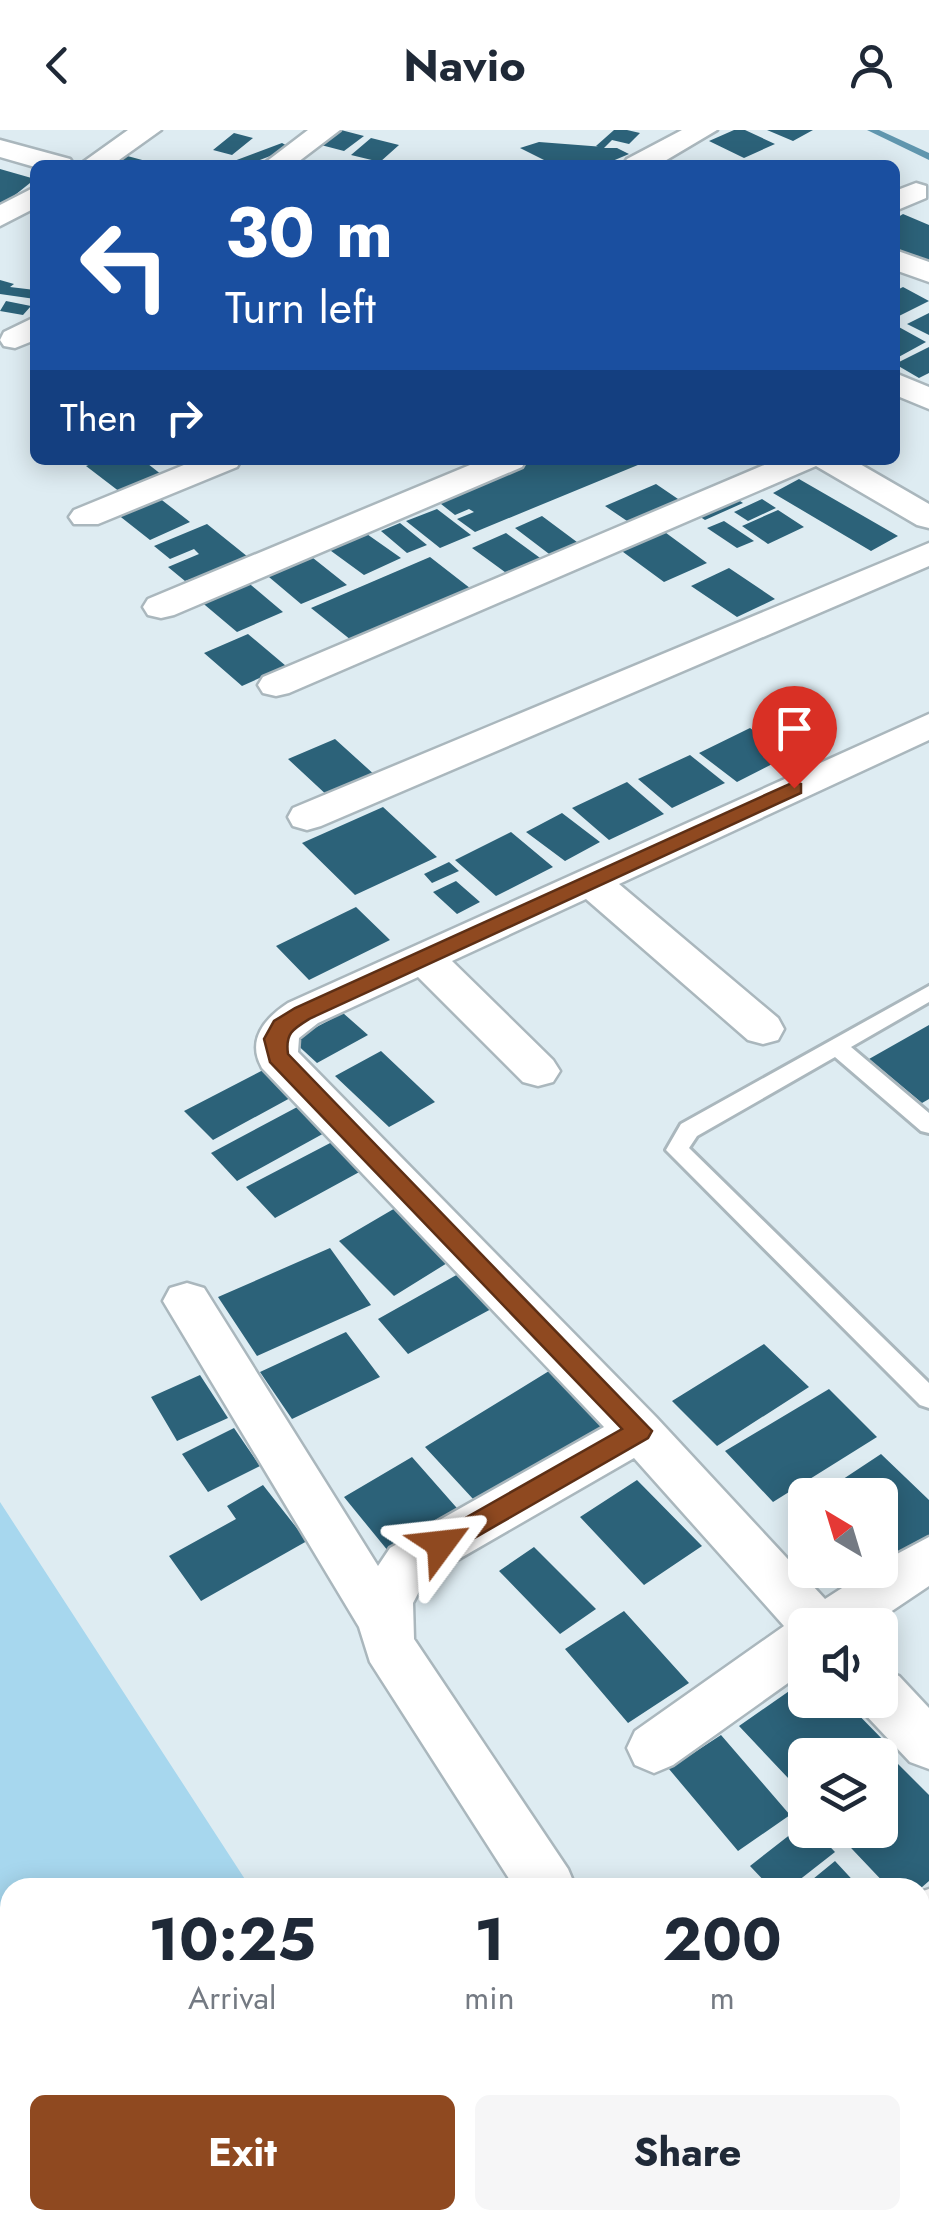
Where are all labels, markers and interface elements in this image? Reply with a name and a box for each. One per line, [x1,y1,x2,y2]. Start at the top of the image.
text: Navio [403,33,526,98]
icon: back [30,38,85,93]
icon: person [844,38,899,93]
text: 30 m [225,182,393,283]
icon: left [60,200,190,330]
text: Turn left [225,275,376,340]
text: Then [60,390,137,445]
icon: right [157,390,212,445]
pin [752,686,837,789]
icon: arrive [767,701,822,756]
north arrow [788,1478,898,1588]
map controls [788,1478,898,1848]
position arrow [389,1492,493,1596]
button: sound [788,1608,898,1718]
button: layers [788,1738,898,1848]
text: 10:25 [148,1896,316,1983]
text: 1 [474,1896,505,1983]
text: 200 [663,1896,782,1983]
text: Arrival [188,1975,276,2021]
text: min [464,1975,514,2021]
text: m [710,1975,735,2021]
button: Exit [30,2095,455,2210]
button: Share [475,2095,900,2210]

